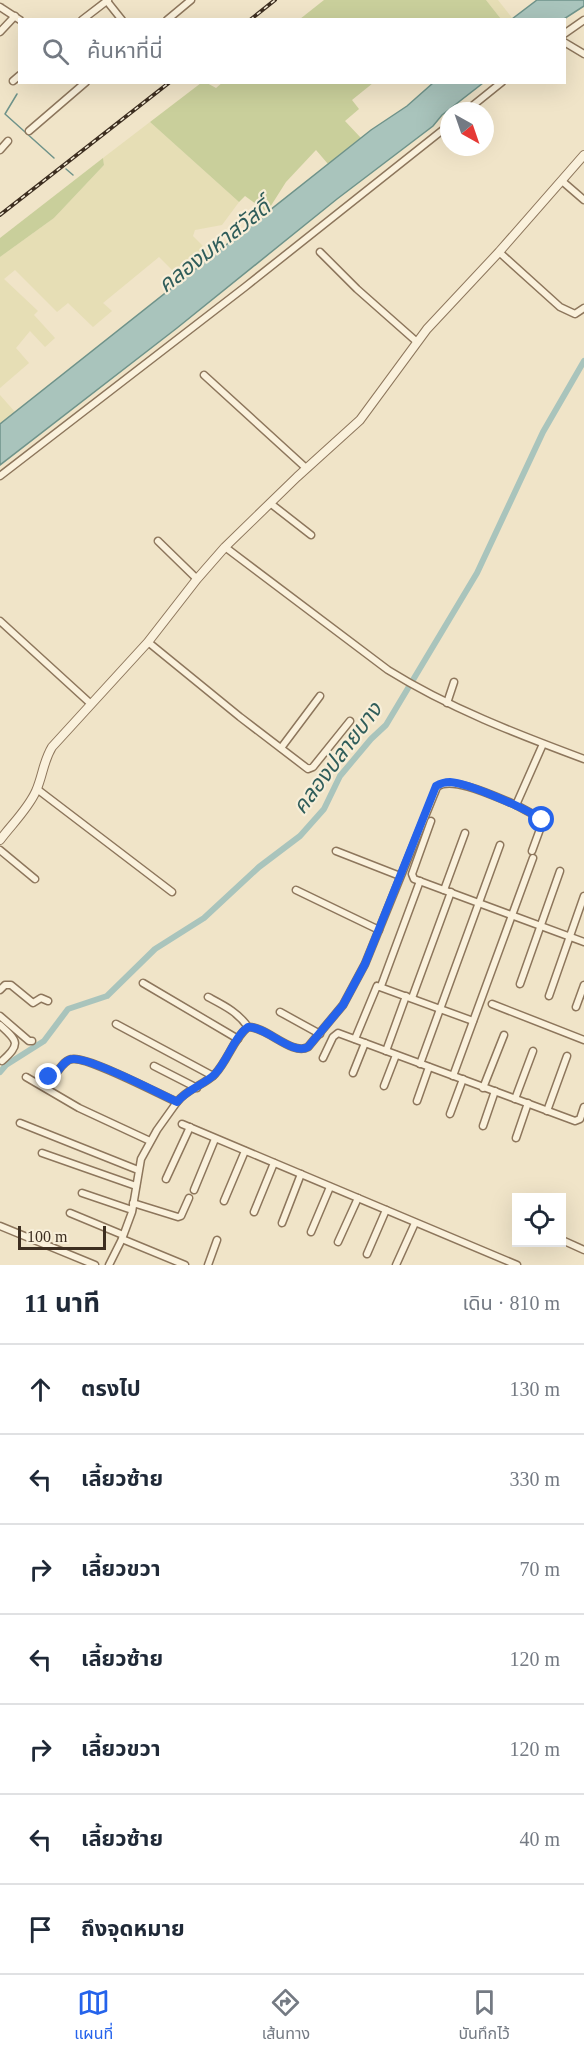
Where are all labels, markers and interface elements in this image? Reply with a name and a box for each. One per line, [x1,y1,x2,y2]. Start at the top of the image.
search box [18,18,566,84]
icon: search [39,35,72,68]
text: ค้นหาที่นี่ [87,38,163,63]
north arrow [440,102,494,156]
water label: คลองมหาสวัสดิ์ [153,190,280,298]
water label: คลองปลายบาง [287,697,388,818]
route start [528,806,554,832]
route end [35,1063,61,1089]
map controls [512,1193,566,1247]
button: locate [512,1193,566,1247]
scale bar [18,1223,106,1250]
text: 100 m [27,1228,67,1245]
text: 11 นาที [24,1289,100,1318]
text: เดิน · 810 m [463,1292,560,1314]
icon: ahead [24,1373,57,1406]
text: ตรงไป [81,1376,141,1401]
text: 130 m [509,1378,560,1400]
icon: left [24,1463,57,1496]
text: เลี้ยวซ้าย [81,1466,163,1491]
text: 330 m [509,1468,560,1490]
icon: right [24,1553,57,1586]
text: เลี้ยวขวา [81,1556,161,1581]
text: 70 m [519,1558,560,1580]
icon: left [24,1643,57,1676]
text: เลี้ยวซ้าย [81,1646,163,1671]
text: 120 m [509,1648,560,1670]
icon: right [24,1733,57,1766]
text: เลี้ยวขวา [81,1736,161,1761]
text: 120 m [509,1738,560,1760]
icon: left [24,1823,57,1856]
text: เลี้ยวซ้าย [81,1826,163,1851]
text: 40 m [519,1828,560,1850]
icon: arrive [24,1913,57,1946]
text: ถึงจุดหมาย [81,1916,185,1941]
tab: แผนที่ [74,1986,113,2046]
tab: เส้นทาง [262,1986,310,2046]
tab: บันทึกไว้ [458,1986,510,2046]

